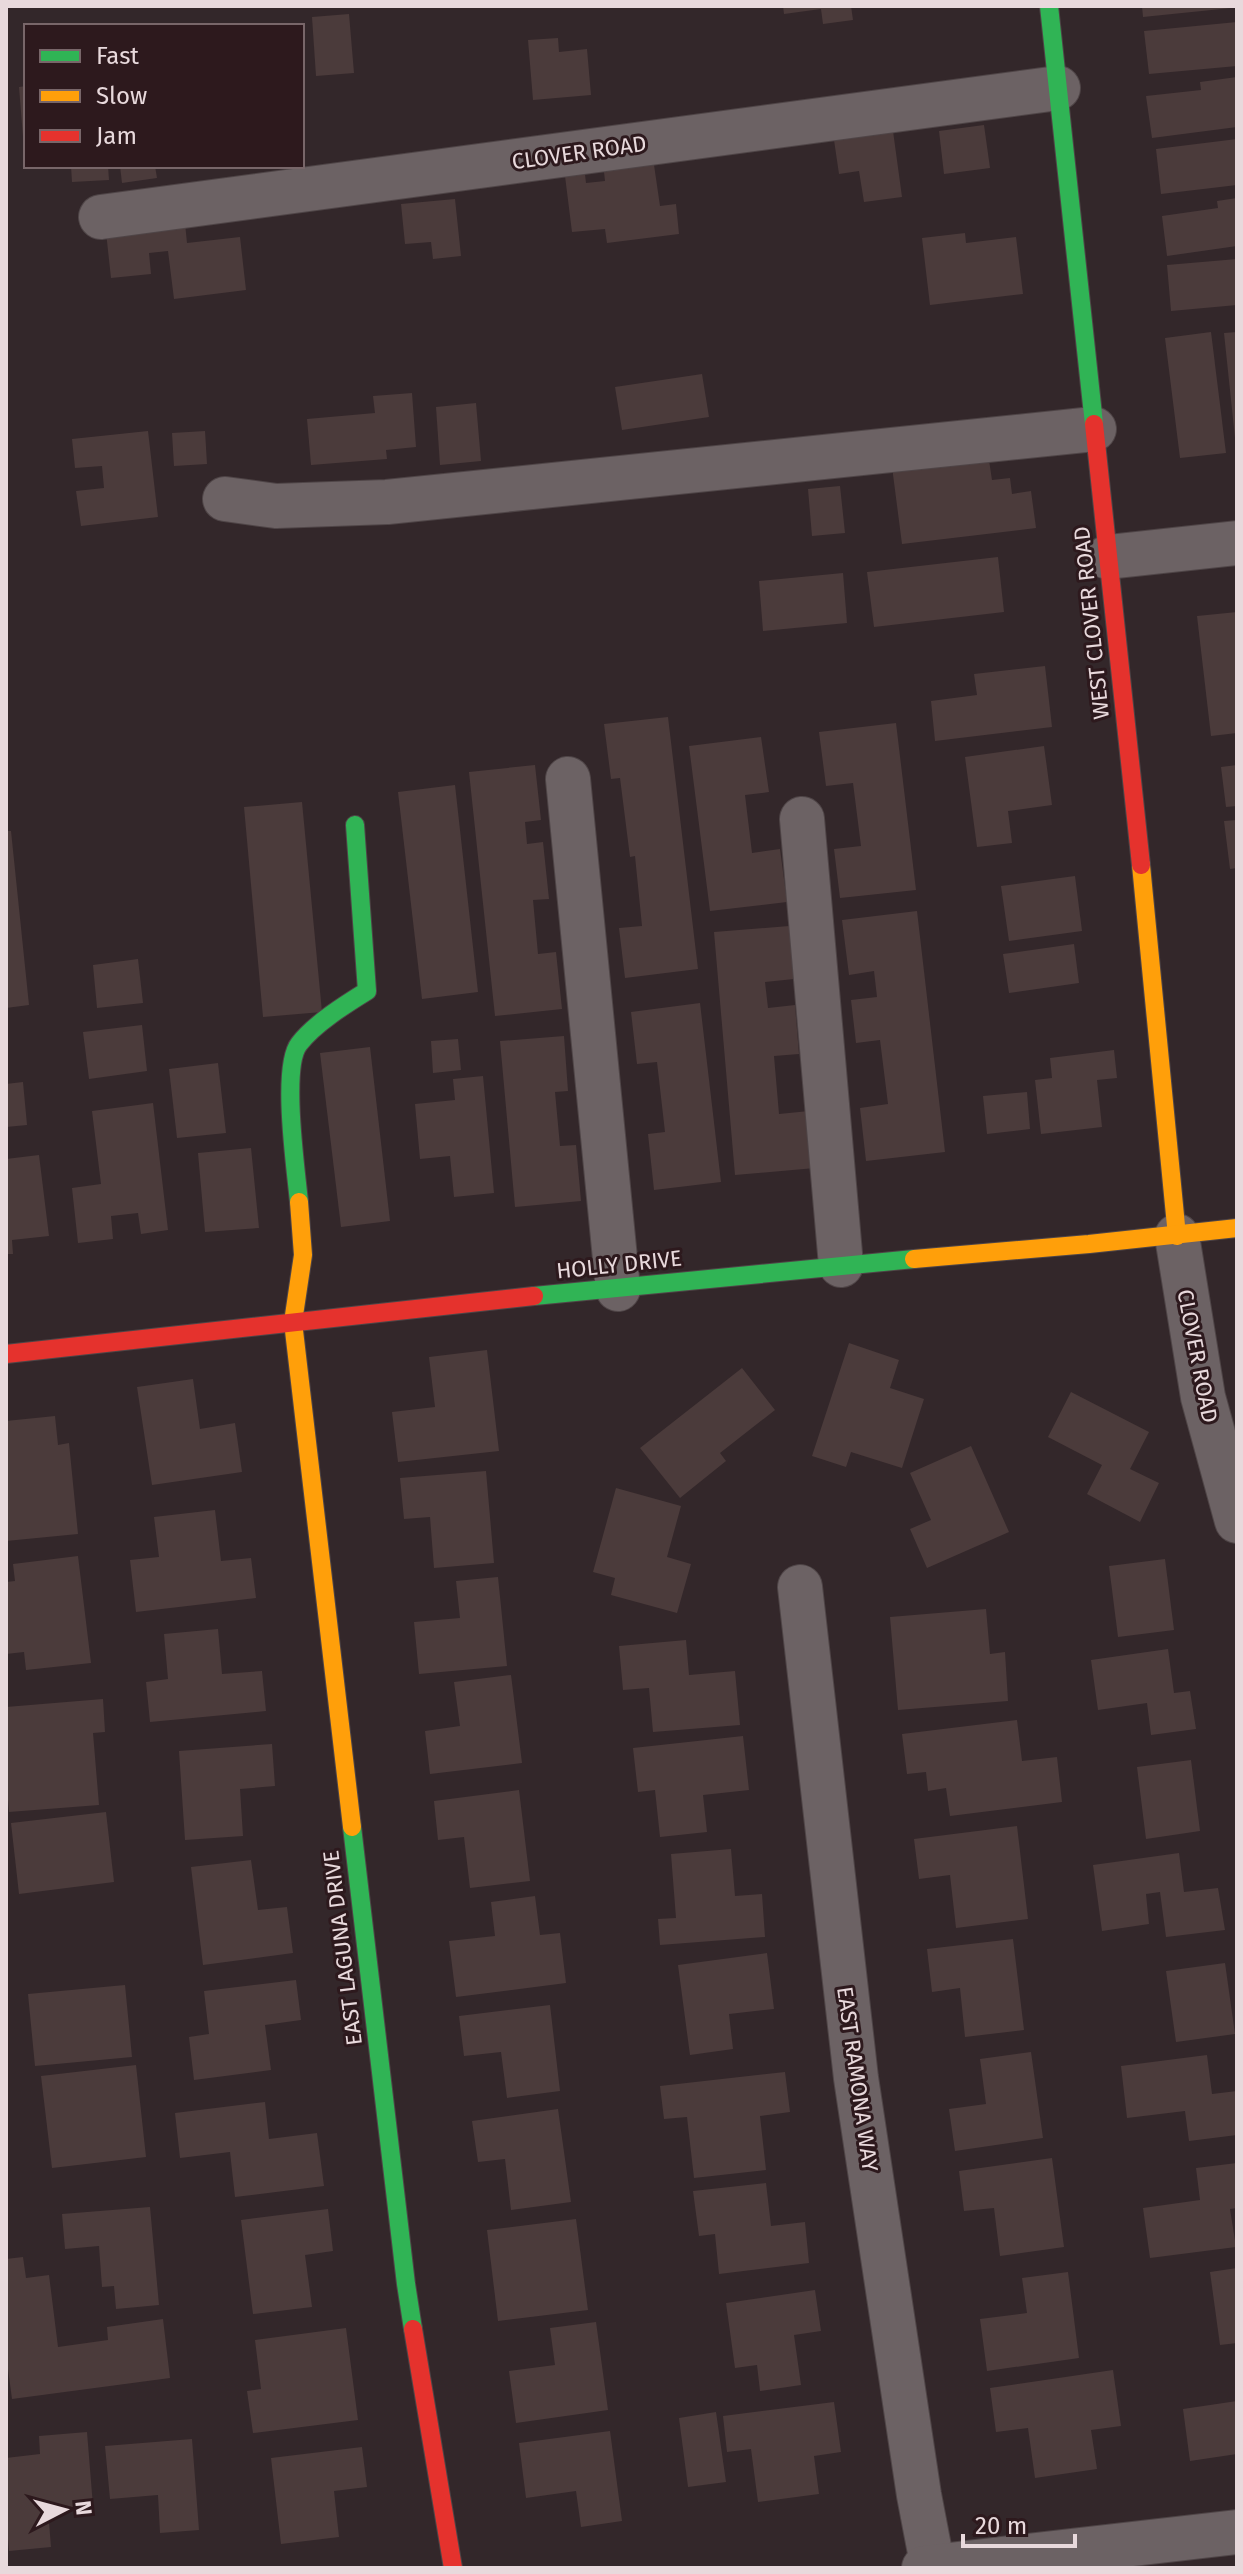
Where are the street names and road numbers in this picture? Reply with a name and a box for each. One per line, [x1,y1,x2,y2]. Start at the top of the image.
street label: CLOVER ROAD [510,130,648,175]
street label: WEST CLOVER ROAD [1068,525,1115,721]
street label: HOLLY DRIVE [555,1244,683,1285]
street label: CLOVER ROAD [1171,1287,1224,1425]
street label: EAST LAGUNA DRIVE [317,1849,368,2047]
street label: EAST RAMONA WAY [831,1985,884,2173]

